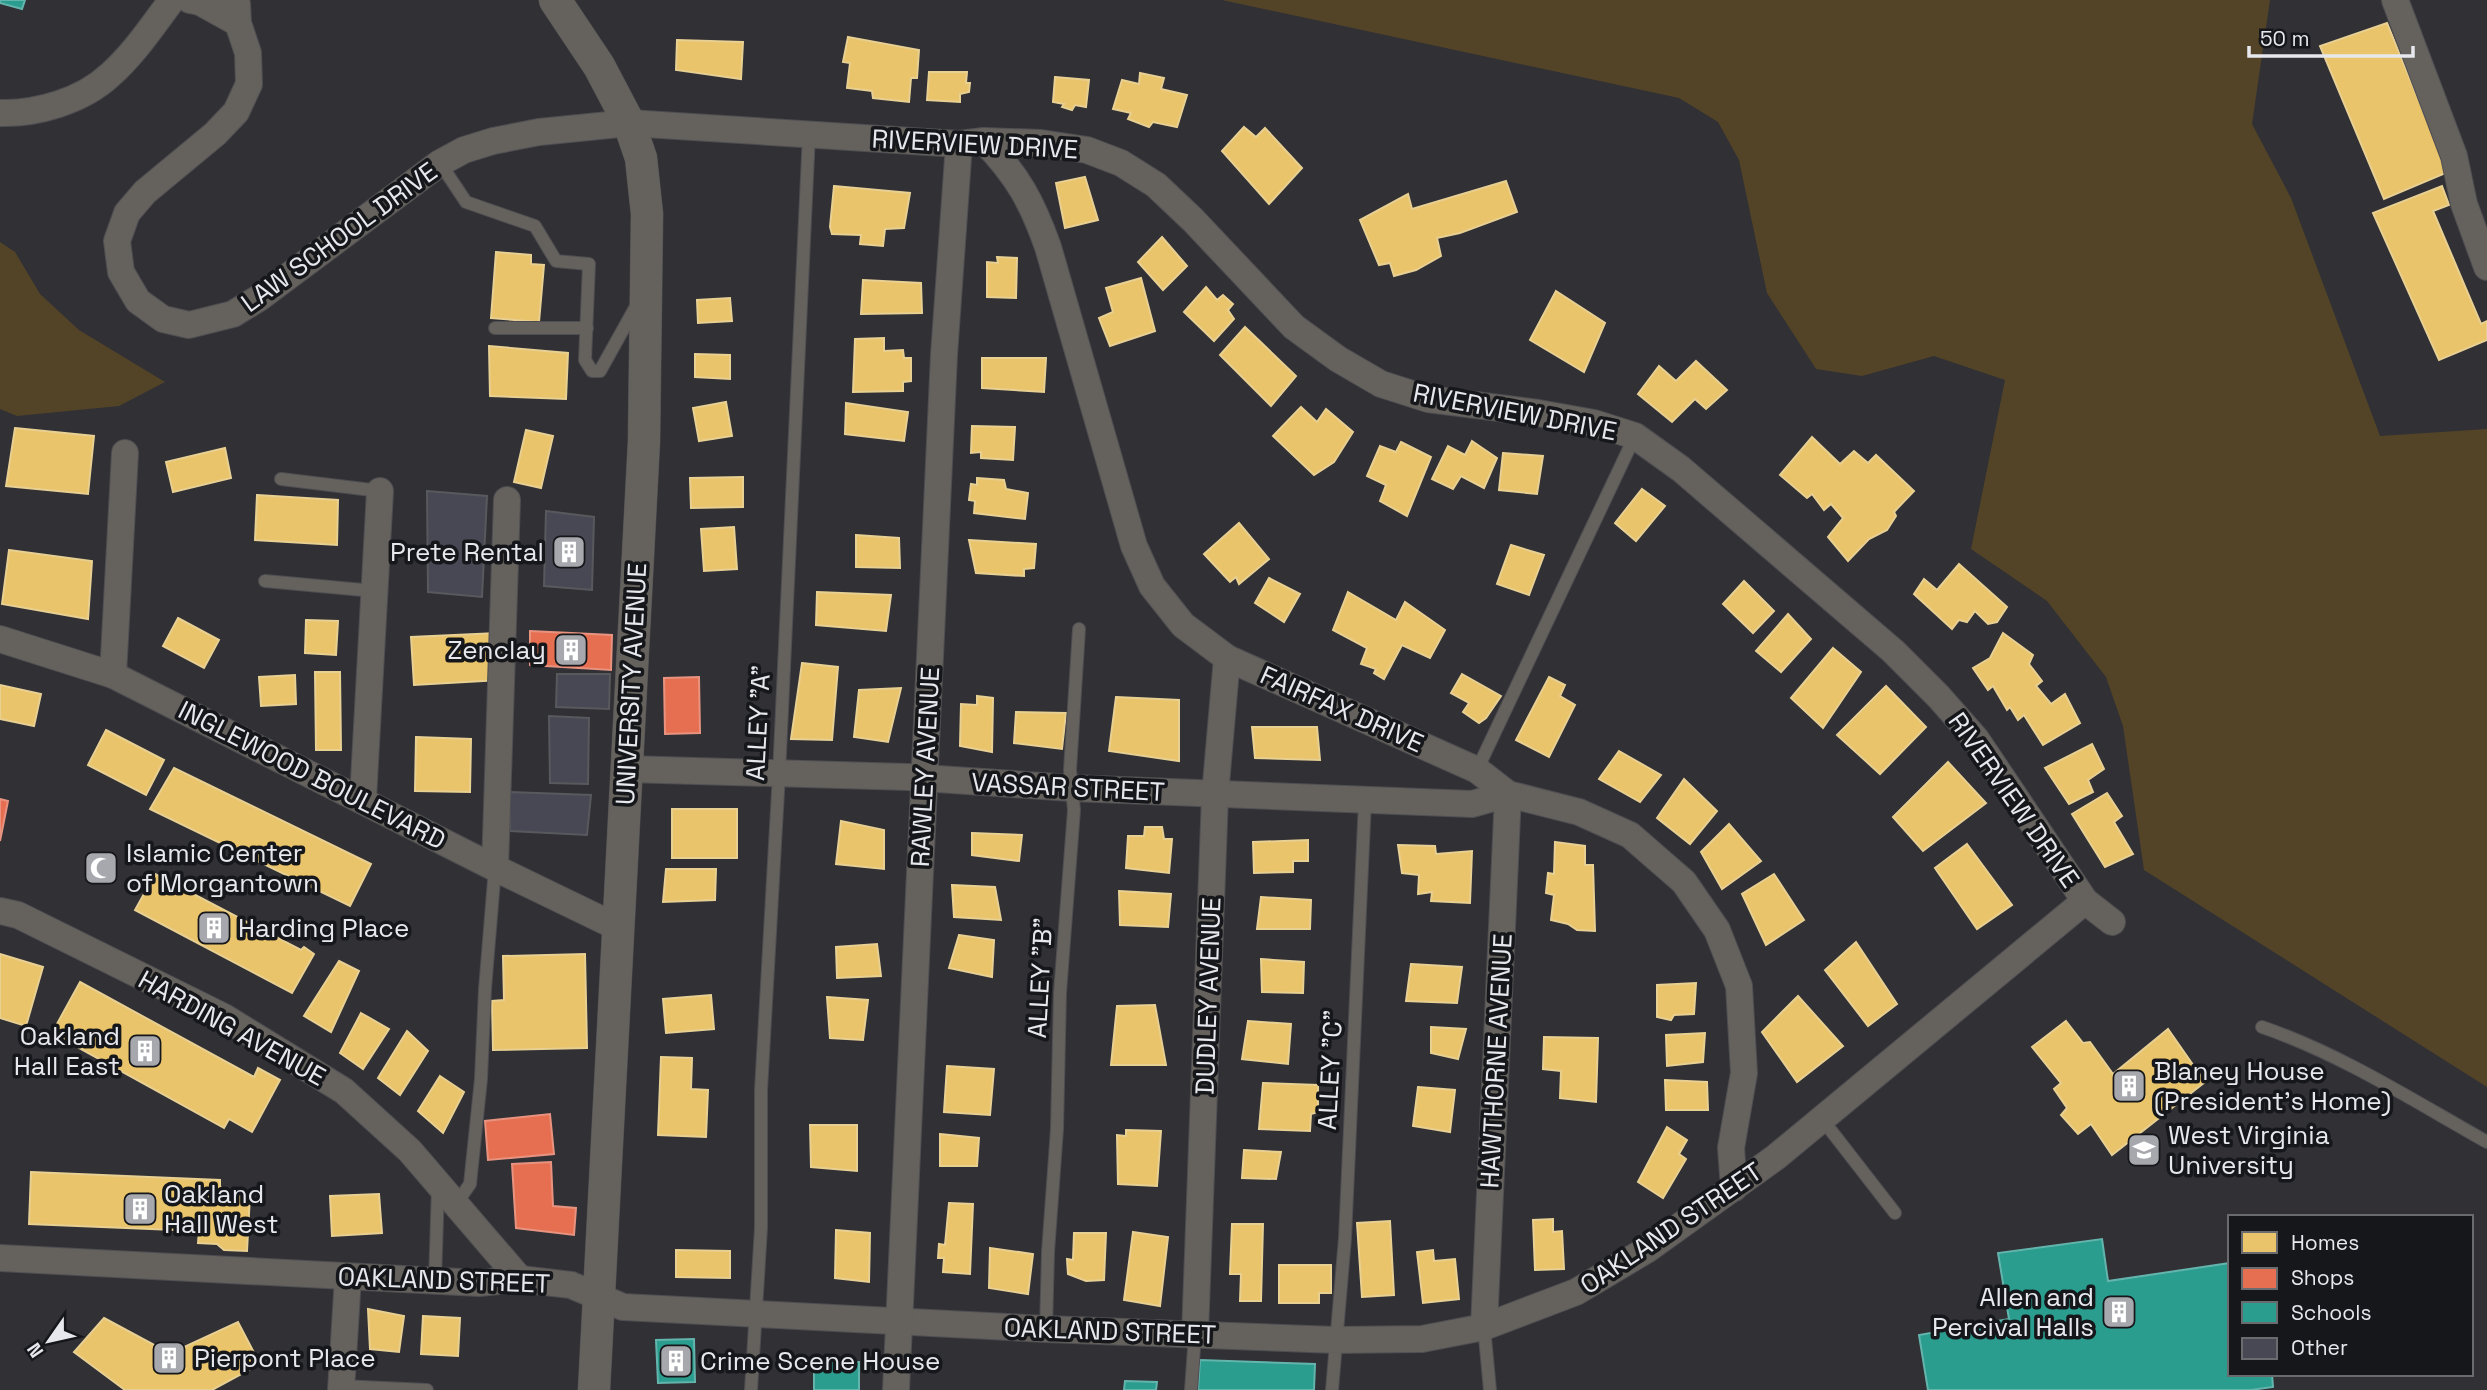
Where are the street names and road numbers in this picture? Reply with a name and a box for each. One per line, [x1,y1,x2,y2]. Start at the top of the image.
street label: RIVERVIEW DRIVE [871,122,1079,166]
street label: LAW SCHOOL DRIVE [234,154,444,320]
street label: RIVERVIEW DRIVE [1410,376,1620,448]
street label: UNIVERSITY AVENUE [608,562,654,806]
street label: FAIRFAX DRIVE [1255,658,1429,760]
street label: ALLEY "A" [738,664,778,782]
street label: RAWLEY AVENUE [903,666,947,868]
street label: INGLEWOOD BOULEVARD [173,693,451,857]
street label: RIVERVIEW DRIVE [1941,706,2087,894]
street label: VASSAR STREET [970,765,1166,809]
street label: DUDLEY AVENUE [1188,897,1228,1095]
street label: ALLEY "B" [1020,917,1060,1039]
street label: HAWTHORNE AVENUE [1472,933,1520,1189]
street label: HARDING AVENUE [132,962,332,1094]
street label: ALLEY "C" [1310,1009,1350,1131]
street label: OAKLAND STREET [1573,1154,1769,1302]
street label: OAKLAND STREET [337,1259,551,1301]
street label: OAKLAND STREET [1003,1310,1217,1352]

